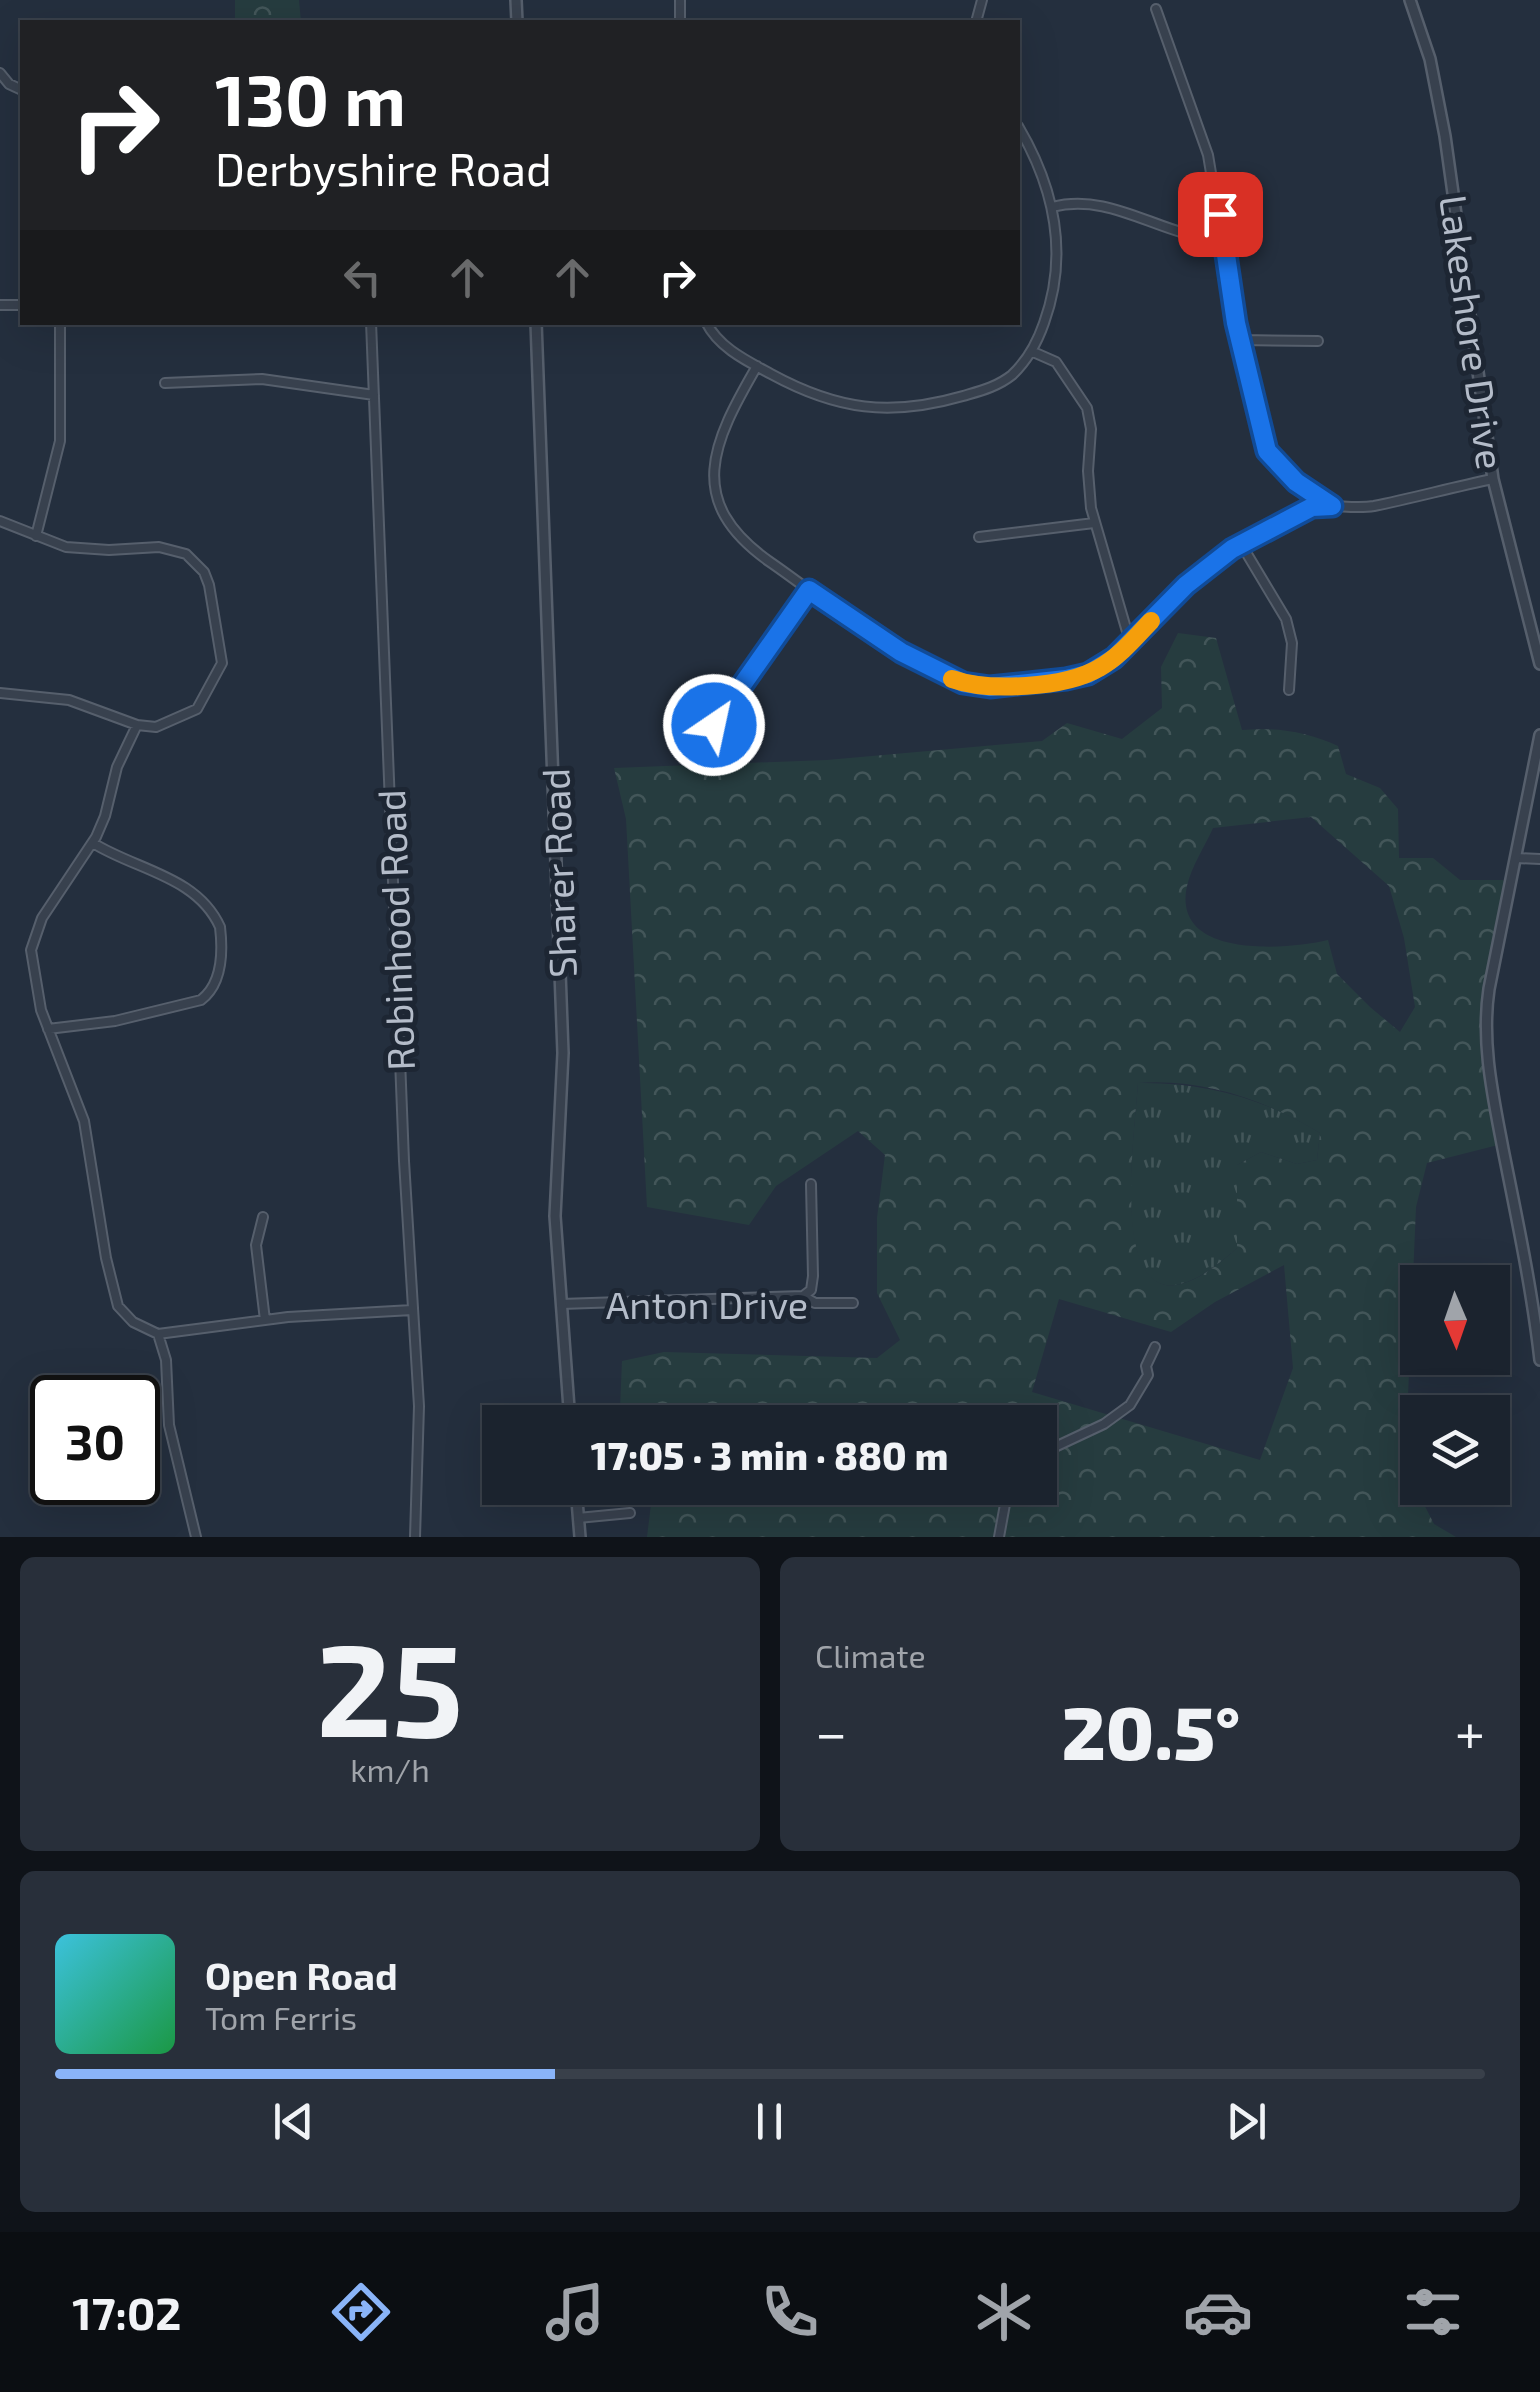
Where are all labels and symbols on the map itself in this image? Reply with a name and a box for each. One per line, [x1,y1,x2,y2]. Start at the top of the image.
pin [1178,172,1263,257]
street label: Lakeshore Drive [1431,192,1515,472]
position arrow [662,673,766,777]
street label: Sharer Road [531,767,585,979]
street label: Robinhood Road [367,789,423,1071]
north arrow [1400,1265,1510,1375]
street label: Anton Drive [606,1281,808,1327]
speed limit sign: 30 [30,1375,160,1505]

